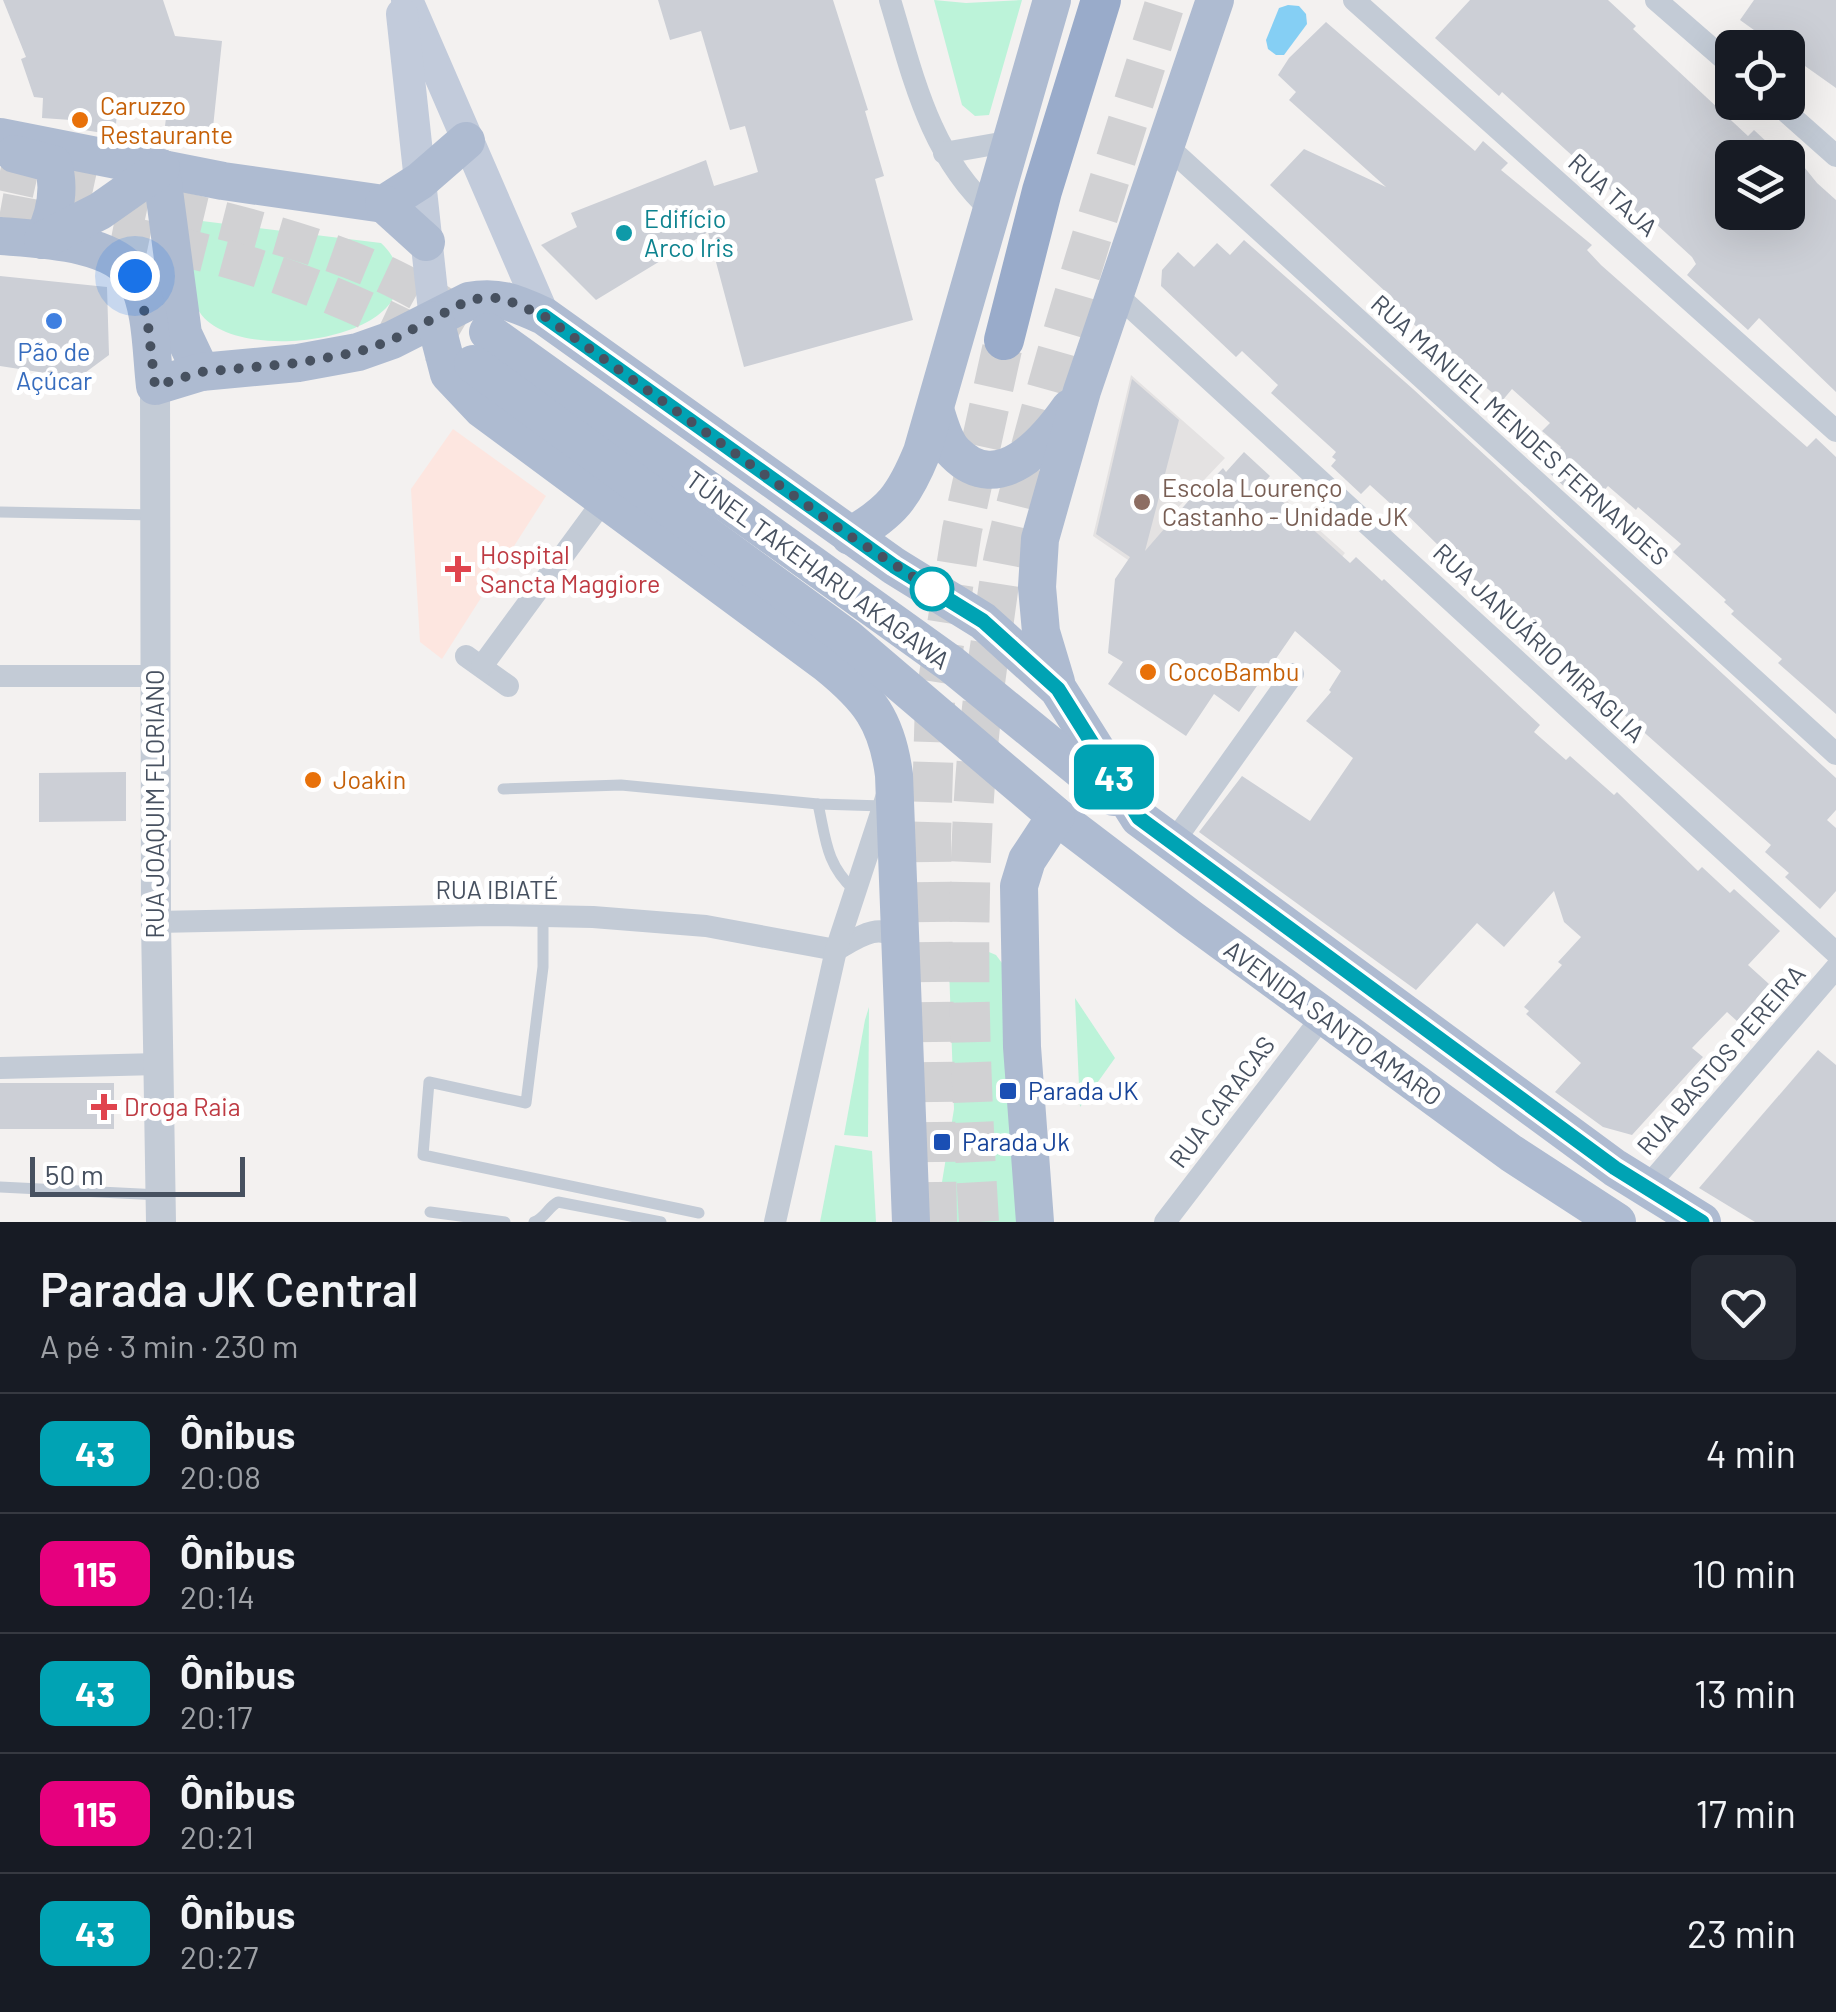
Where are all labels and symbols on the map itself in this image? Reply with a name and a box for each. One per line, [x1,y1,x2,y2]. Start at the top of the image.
place label: Caruzzo Restaurante [100,90,233,149]
marker: Caruzzo Restaurante [69,109,91,131]
street label: RUA TAJA [1563,147,1664,242]
place label: Edifício Arco Iris [644,203,734,262]
marker: Edifício Arco Iris [613,222,635,244]
your location [110,251,160,301]
street label: RUA MANUEL MENDES FERNANDES [1366,288,1676,571]
marker: Pão de Açúcar [43,310,65,332]
place label: Pão de Açúcar [16,336,92,395]
street label: TÚNEL TAKEHARU AKAGAWA [681,464,956,675]
place label: Escola Lourenço Castanho - Unidade JK [1162,472,1408,531]
marker: Escola Lourenço Castanho - Unidade JK [1131,491,1153,513]
street label: RUA JANUÁRIO MIRAGLIA [1428,537,1652,748]
place label: Hospital Sancta Maggiore [480,539,660,598]
marker: Hospital Sancta Maggiore [445,556,471,582]
unlabelled marker [911,568,953,610]
place label: CocoBambu [1168,656,1299,686]
marker: CocoBambu [1137,661,1159,683]
street label: RUA JOAQUIM FLORIANO [139,669,169,939]
line badge: 43 [1069,744,1159,810]
place label: Joakin [333,764,406,794]
marker: Joakin [302,769,324,791]
street label: RUA IBIATÉ [435,874,559,904]
street label: AVENIDA SANTO AMARO [1219,933,1448,1111]
street label: RUA BASTOS PEREIRA [1630,958,1811,1160]
street label: RUA CARACAS [1162,1030,1280,1173]
place label: Parada JK [1028,1075,1138,1105]
marker: Parada JK [997,1080,1019,1102]
place label: Droga Raia [124,1091,240,1121]
marker: Droga Raia [93,1096,115,1118]
place label: Parada Jk [962,1126,1070,1156]
marker: Parada Jk [931,1131,953,1153]
scale bar [30,1152,245,1196]

